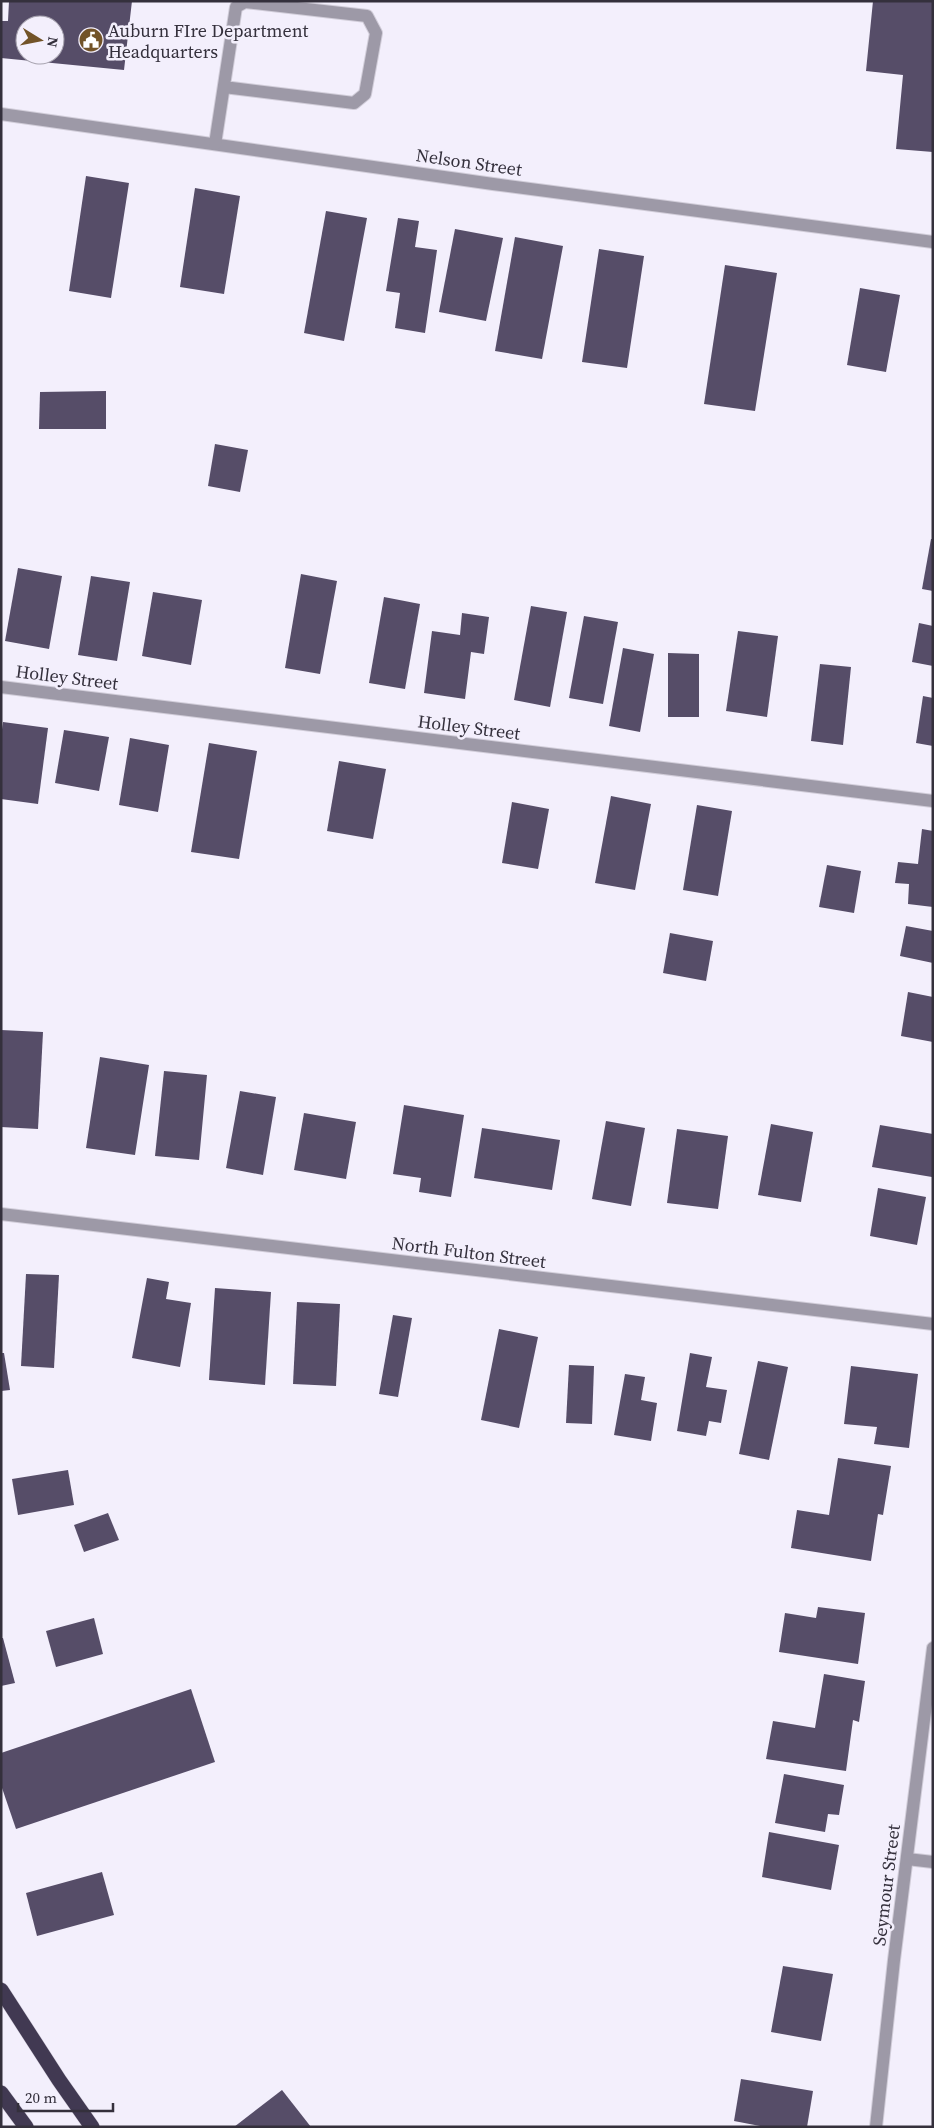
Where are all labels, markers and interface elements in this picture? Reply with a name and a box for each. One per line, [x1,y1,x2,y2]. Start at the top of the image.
north arrow [15,15,65,65]
place label: Auburn FIre Department Headquarters [108,18,309,64]
public building icon: Auburn FIre Department Headquarters [78,27,104,53]
text: N [42,35,64,49]
street label: Nelson Street [414,142,524,182]
street label: Holley Street [14,658,120,696]
street label: Holley Street [416,708,522,746]
street label: North Fulton Street [391,1230,548,1274]
street label: Seymour Street [866,1823,906,1947]
scale bar [18,2080,112,2112]
text: 20 m [25,2087,57,2108]

